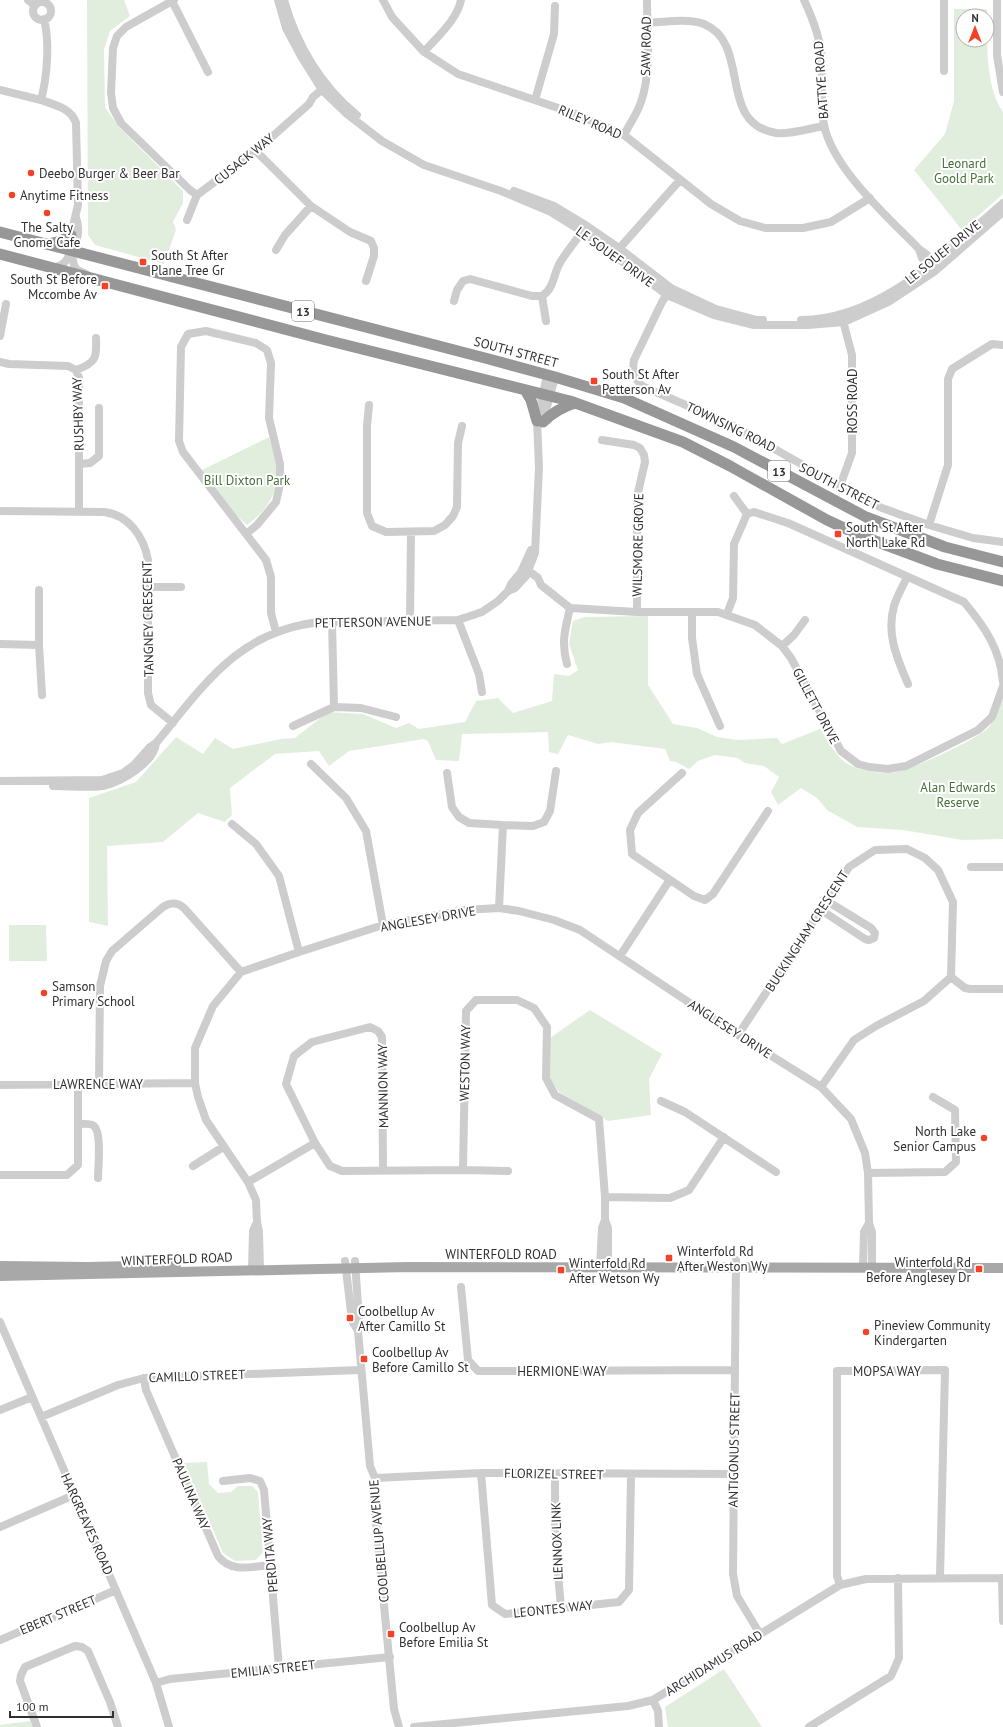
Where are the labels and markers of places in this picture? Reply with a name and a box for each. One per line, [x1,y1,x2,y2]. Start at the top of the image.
place label: Deebo Burger & Beer Bar [39,165,180,182]
marker: Deebo Burger & Beer Bar [26,168,36,178]
place label: Anytime Fitness [20,187,109,204]
marker: Anytime Fitness [7,190,17,200]
marker: The Salty Gnome Cafe [42,208,52,218]
place label: The Salty Gnome Cafe [14,219,80,251]
place label: South St After Plane Tree Gr [151,247,229,279]
marker: South St After Plane Tree Gr [138,257,148,267]
place label: South St Before Mccombe Av [10,271,98,303]
marker: South St Before Mccombe Av [100,281,110,291]
place label: South St After Petterson Av [602,366,680,398]
marker: South St After Petterson Av [589,376,599,386]
place label: South St After North Lake Rd [846,519,925,551]
marker: South St After North Lake Rd [833,529,843,539]
place label: Samson Primary School [52,978,135,1010]
marker: Samson Primary School [39,988,49,998]
place label: North Lake Senior Campus [893,1123,976,1155]
marker: North Lake Senior Campus [979,1133,989,1143]
place label: Winterfold Rd After Weston Wy [677,1243,768,1275]
marker: Winterfold Rd After Weston Wy [664,1253,674,1263]
place label: Winterfold Rd Before Anglesey Dr [866,1254,972,1286]
place label: Winterfold Rd After Wetson Wy [569,1255,660,1287]
marker: Winterfold Rd Before Anglesey Dr [974,1264,984,1274]
marker: Winterfold Rd After Wetson Wy [556,1265,566,1275]
place label: Coolbellup Av After Camillo St [358,1303,446,1335]
marker: Coolbellup Av After Camillo St [345,1313,355,1323]
place label: Pineview Community Kindergarten [874,1317,990,1349]
marker: Pineview Community Kindergarten [861,1327,871,1337]
place label: Coolbellup Av Before Camillo St [372,1344,469,1376]
marker: Coolbellup Av Before Camillo St [359,1354,369,1364]
place label: Coolbellup Av Before Emilia St [399,1619,489,1651]
marker: Coolbellup Av Before Emilia St [386,1629,396,1639]

